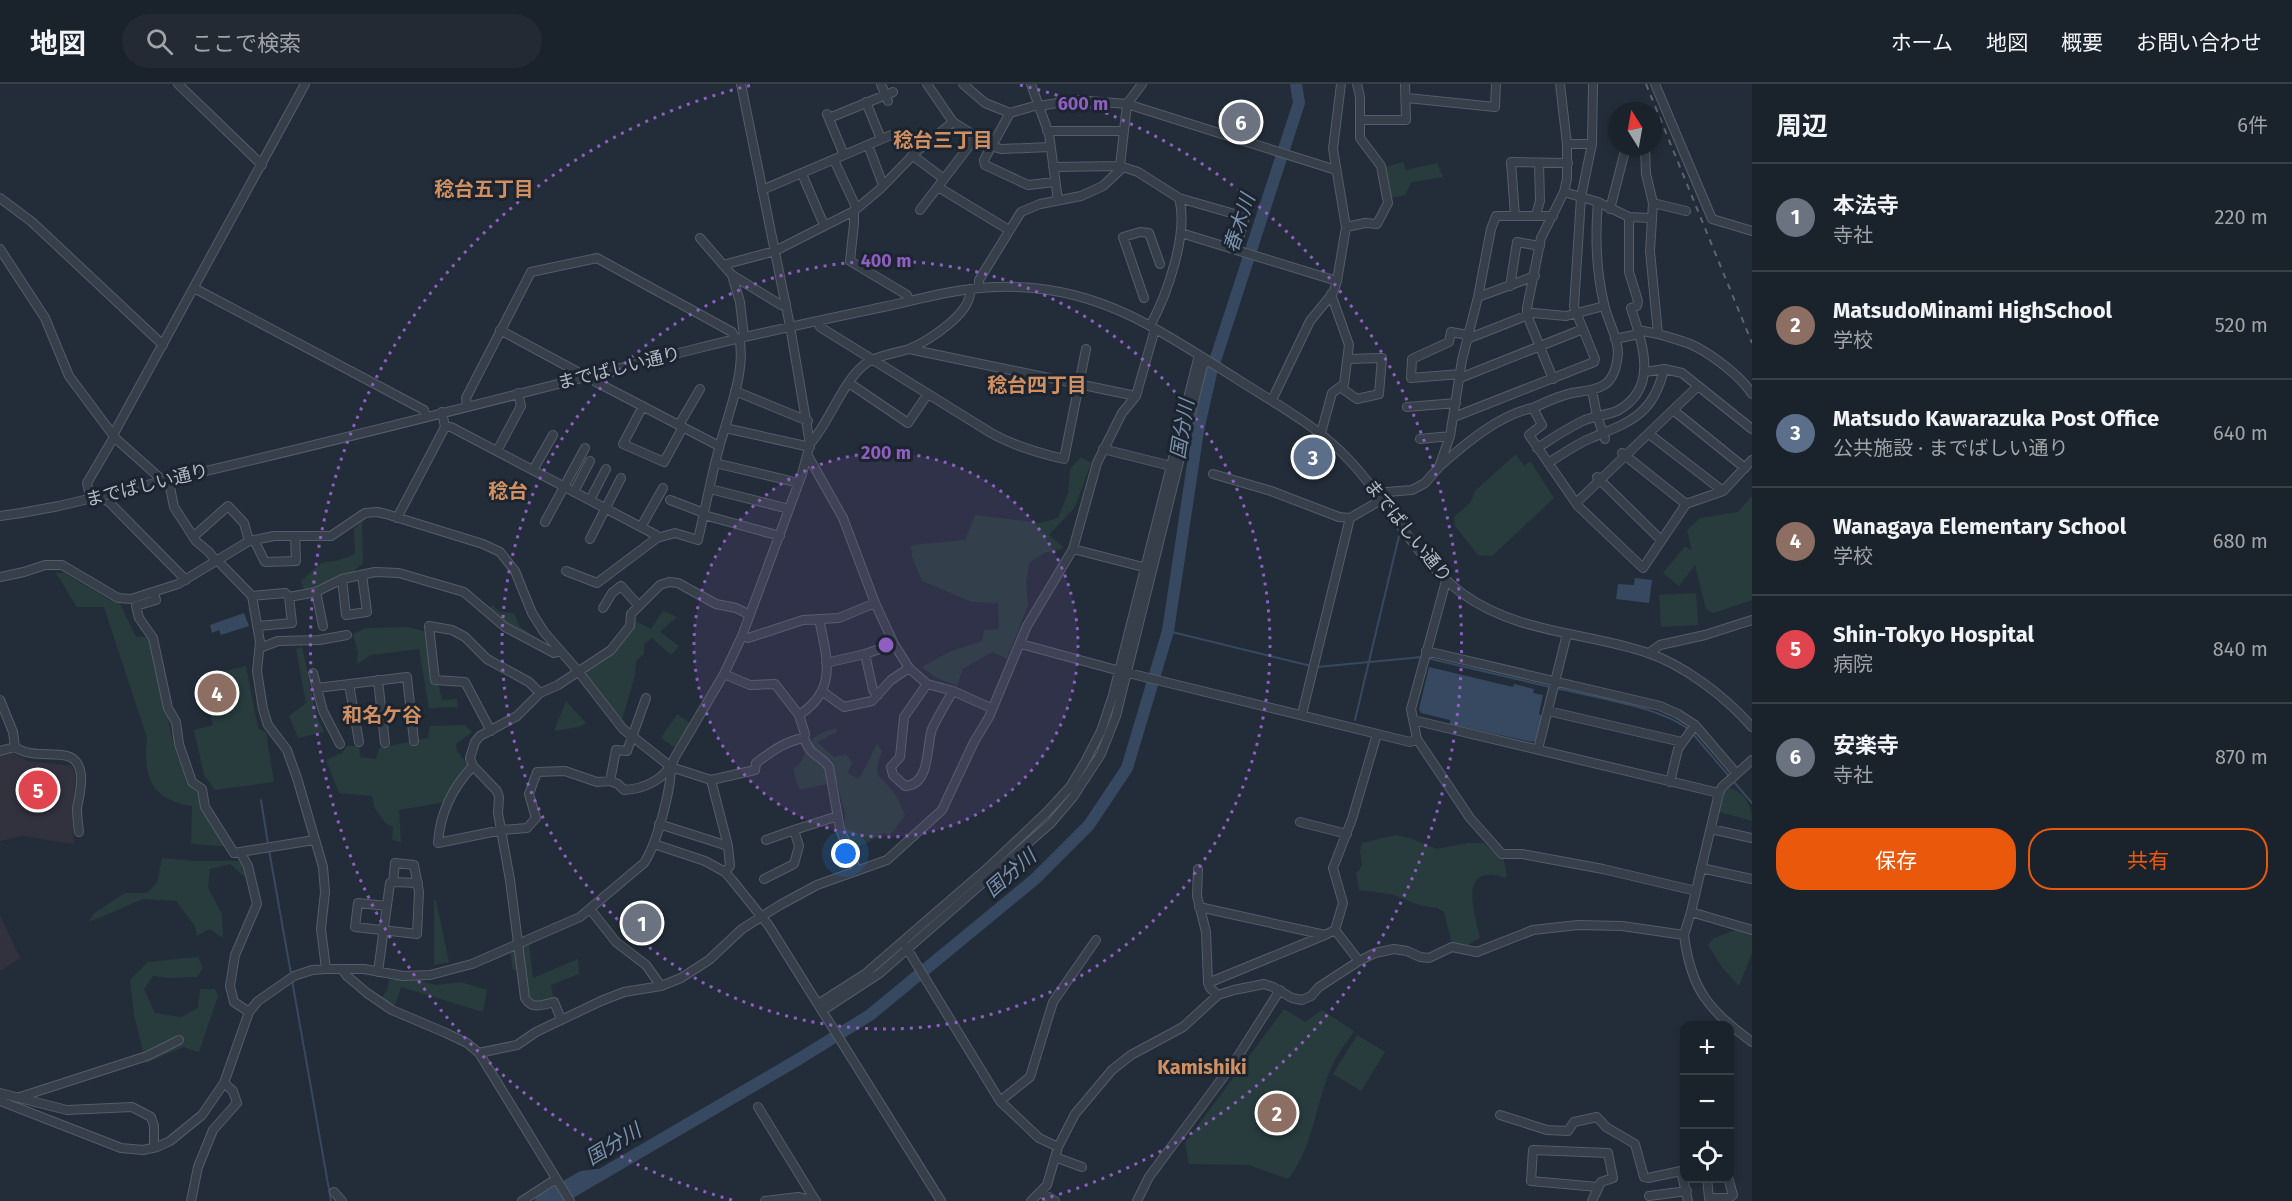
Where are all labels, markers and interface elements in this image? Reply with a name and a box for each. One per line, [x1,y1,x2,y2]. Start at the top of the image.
search box [122,14,542,68]
icon: search [143,25,176,58]
text: 地図 [30,27,86,60]
text: ここで検索 [191,30,301,57]
text: ホーム [1891,30,1953,56]
text: 地図 [1986,30,2028,56]
text: 概要 [2061,30,2103,56]
text: お問い合わせ [2136,30,2262,56]
text: 600 m [1058,93,1108,115]
pin: 6 [1222,99,1260,144]
north arrow [1608,102,1662,156]
text: 周辺 [1776,111,1828,142]
text: 6件 [2237,113,2268,137]
district label: 稔台三丁目 [893,128,993,152]
district label: 稔台五丁目 [434,177,534,201]
water label: 春木川 [1218,189,1260,255]
text: 本法寺 [1833,192,1899,219]
text: 1 [1791,205,1800,229]
text: 220 m [2215,205,2268,229]
text: 寺社 [1833,223,1873,247]
text: 400 m [861,250,911,272]
text: MatsudoMinami HighSchool [1833,297,2112,324]
text: 2 [1790,313,1801,337]
text: 520 m [2215,313,2268,337]
text: 学校 [1833,328,1873,352]
street label: までばしい通り [555,342,683,394]
district label: 稔台四丁目 [987,373,1087,397]
water label: 国分川 [1165,396,1199,461]
text: Matsudo Kawarazuka Post Office [1833,405,2159,432]
text: 3 [1790,421,1801,445]
text: 640 m [2213,421,2268,445]
pin: 3 [1294,434,1332,479]
text: 公共施設 · までばしい通り [1833,436,2068,460]
text: 200 m [861,442,911,464]
street label: までばしい通り [83,459,211,511]
street label: までばしい通り [1360,475,1456,587]
district label: 稔台 [488,479,528,503]
text: Wanagaya Elementary School [1833,513,2126,540]
text: 4 [1790,529,1801,553]
text: 680 m [2213,529,2268,553]
text: 学校 [1833,544,1873,568]
text: Shin-Tokyo Hospital [1833,621,2034,648]
centre of rings [876,635,896,655]
text: 5 [1790,637,1801,661]
text: 840 m [2213,637,2268,661]
text: 病院 [1833,652,1873,676]
pin: 4 [198,670,236,716]
district label: 和名ケ谷 [342,703,422,727]
text: 安楽寺 [1833,732,1899,759]
text: 6 [1790,745,1801,769]
text: 870 m [2215,745,2268,769]
text: 寺社 [1833,763,1873,787]
pin: 5 [18,768,57,812]
button: 保存 [1776,828,2016,890]
button: 共有 [2028,828,2268,890]
your location [831,839,860,868]
water label: 国分川 [979,843,1042,902]
pin: 1 [622,900,662,946]
map controls [1680,1021,1734,1183]
button: + [1680,1021,1734,1075]
district label: Kamishiki [1157,1055,1247,1079]
button: − [1680,1075,1734,1129]
pin: 2 [1258,1090,1296,1136]
water label: 国分川 [581,1117,647,1170]
button: locate [1680,1129,1734,1183]

